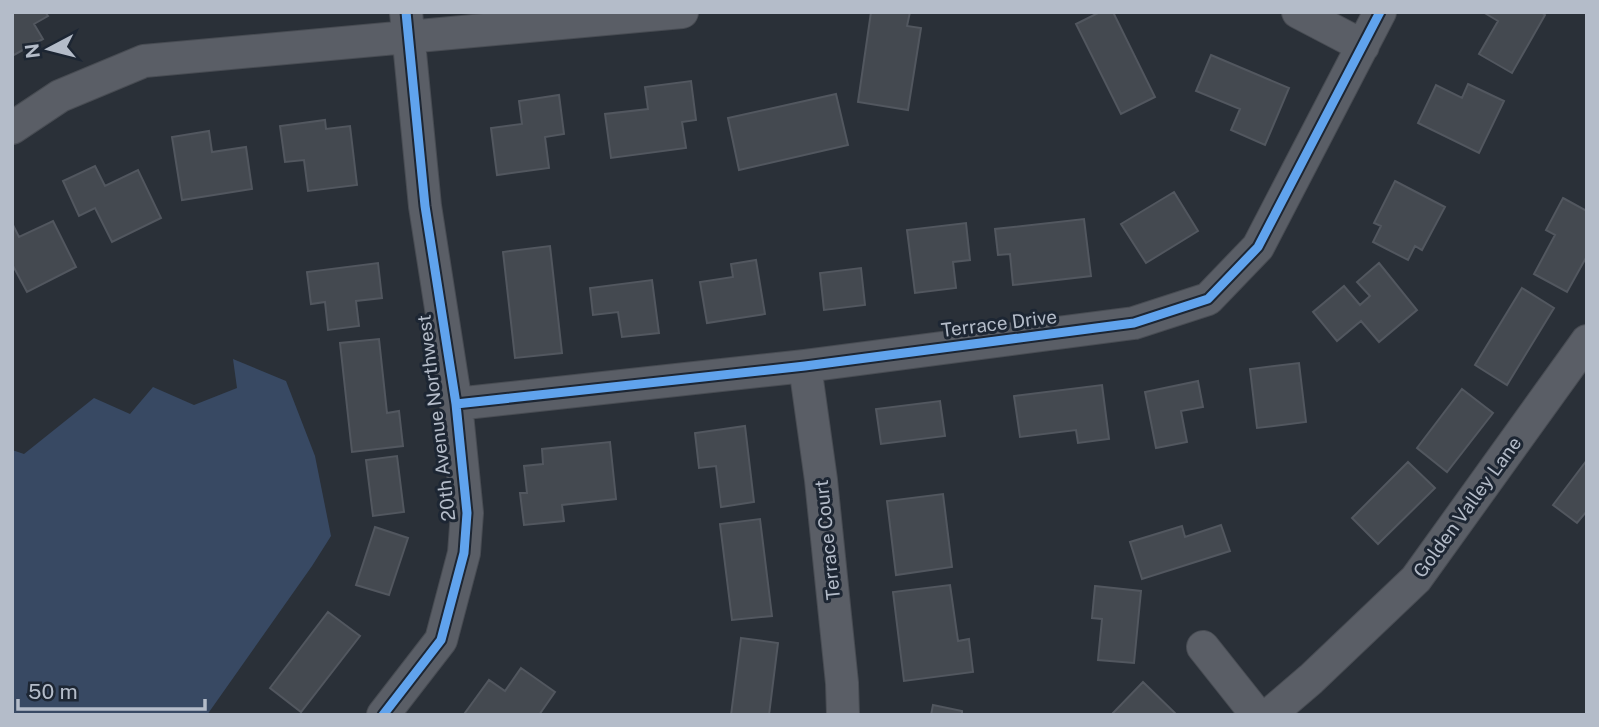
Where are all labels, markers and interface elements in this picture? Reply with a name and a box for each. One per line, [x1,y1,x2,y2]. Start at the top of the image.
north arrow [14,14,84,84]
text: N [20,42,44,60]
street label: Terrace Drive [940,305,1058,341]
street label: 20th Avenue Northwest [412,313,460,523]
street label: Golden Valley Lane [1409,432,1525,582]
street label: Terrace Court [810,479,844,601]
scale bar [18,668,205,712]
text: 50 m [28,679,78,704]

